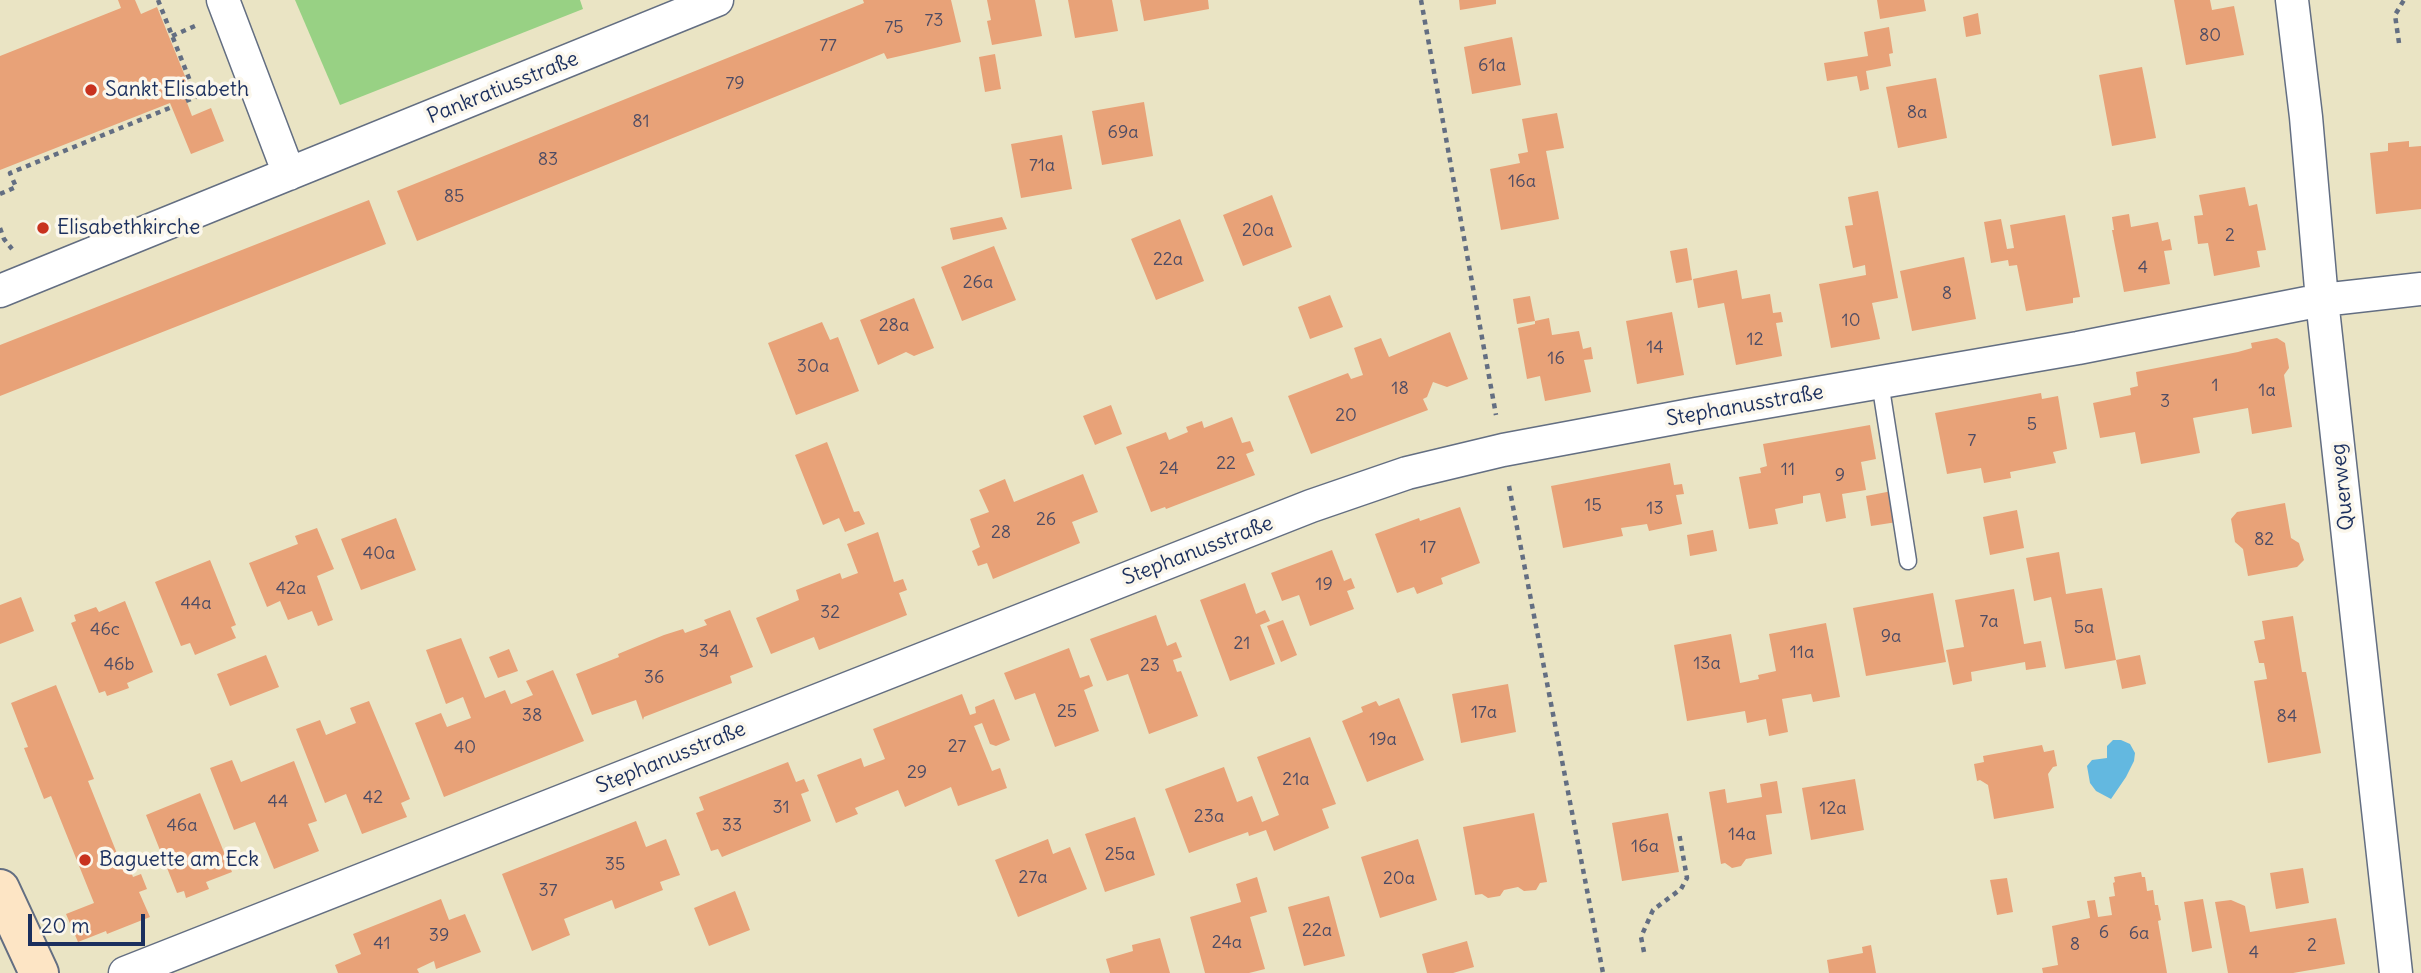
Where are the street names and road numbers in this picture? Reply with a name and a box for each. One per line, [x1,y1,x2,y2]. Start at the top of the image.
street label: Pankratiusstraße [424,46,582,130]
street label: Stephanusstraße [1664,380,1826,432]
street label: Querweg [2326,442,2360,532]
street label: Stephanusstraße [1119,511,1277,591]
street label: Stephanusstraße [593,717,749,799]

